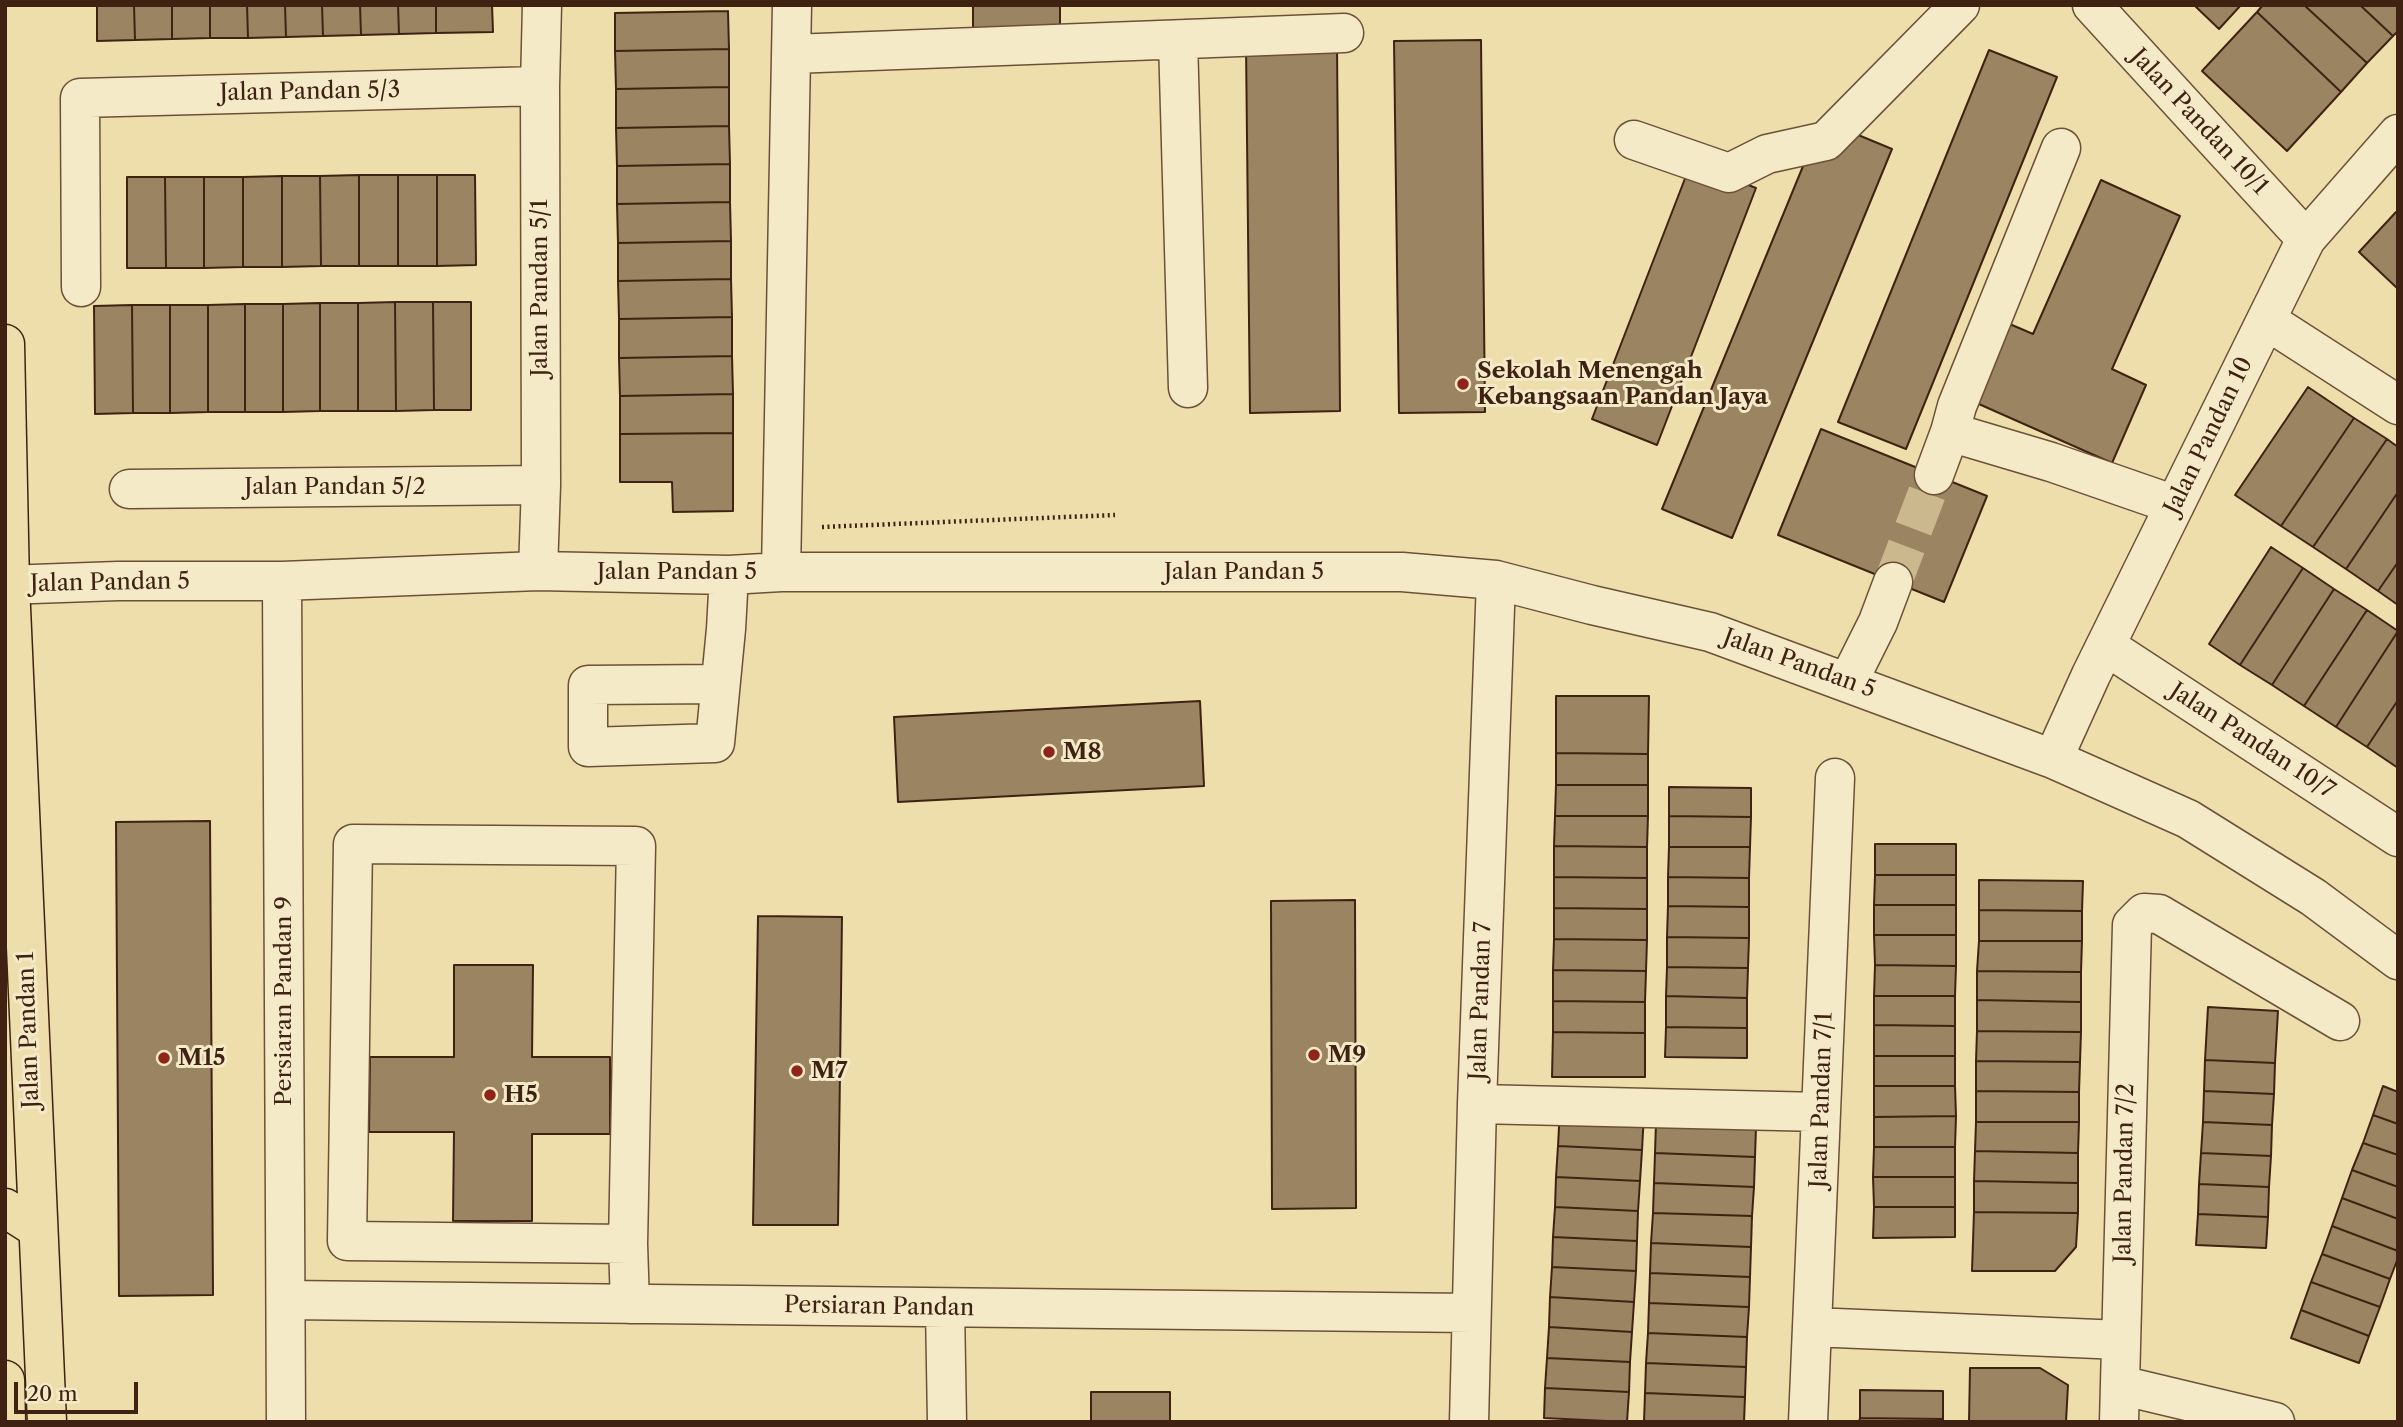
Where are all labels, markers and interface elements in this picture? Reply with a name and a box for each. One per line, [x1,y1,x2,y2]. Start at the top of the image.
street label: Jalan Pandan 10/1 [2124,43,2274,201]
street label: Jalan Pandan 5/3 [219,77,401,107]
street label: Jalan Pandan 5/1 [526,199,554,377]
street label: Jalan Pandan 10 [2159,353,2259,519]
place label: Sekolah Menengah Kebangsaan Pandan Jaya [1477,357,1768,411]
marker: Sekolah Menengah Kebangsaan Pandan Jaya [1455,376,1471,392]
street label: Jalan Pandan 5/2 [244,473,426,501]
street label: Jalan Pandan 5 [597,558,757,586]
street label: Jalan Pandan 5 [1164,558,1324,586]
street label: Jalan Pandan 5 [30,568,190,598]
street label: Jalan Pandan 5 [1719,624,1879,704]
street label: Jalan Pandan 10/7 [2164,677,2340,805]
place label: M8 [1063,738,1102,766]
marker: M8 [1041,744,1057,760]
street label: Persiaran Pandan 9 [270,896,298,1106]
street label: Jalan Pandan 7 [1464,921,1498,1081]
street label: Jalan Pandan 1 [12,951,46,1109]
street label: Jalan Pandan 7/1 [1805,1012,1839,1188]
place label: M9 [1328,1041,1366,1069]
place label: M15 [178,1044,225,1072]
marker: M9 [1306,1047,1322,1063]
marker: M15 [156,1050,172,1066]
place label: M7 [811,1057,847,1085]
marker: M7 [789,1063,805,1079]
place label: H5 [504,1081,538,1109]
street label: Jalan Pandan 7/2 [2110,1083,2140,1263]
marker: H5 [482,1087,498,1103]
street label: Persiaran Pandan [784,1292,974,1322]
scale bar [18,1368,142,1412]
text: 20 m [27,1381,78,1406]

